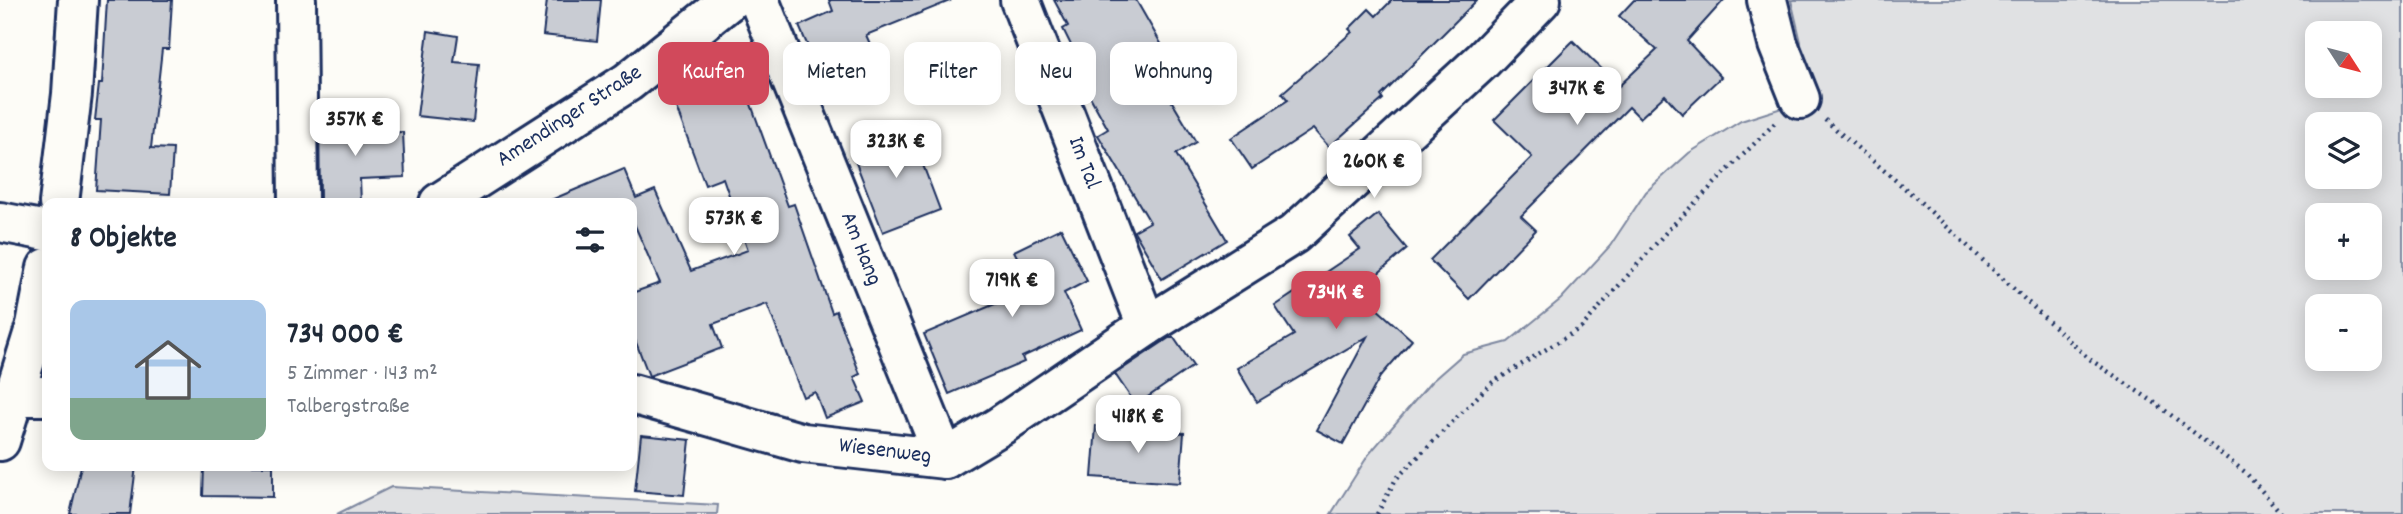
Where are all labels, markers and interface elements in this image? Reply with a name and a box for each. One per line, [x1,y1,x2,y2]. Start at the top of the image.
north arrow [2305,21,2382,98]
map controls [2305,21,2382,371]
chip: Kaufen [658,42,769,105]
chip: Mieten [783,42,890,105]
chip: Filter [904,42,1001,105]
chip: Neu [1015,42,1096,105]
chip: Wohnung [1110,42,1237,105]
street label: Amendinger Straße [491,57,649,177]
pin: 347K € [1520,68,1634,127]
text: 347K € [1548,73,1606,106]
pin: 357K € [298,99,412,158]
text: 357K € [326,104,384,137]
button: layers [2305,112,2382,189]
pin: 323K € [839,120,953,180]
text: 323K € [866,126,926,159]
street label: Im Tal [1058,132,1108,194]
pin: 260K € [1317,140,1431,200]
text: 260K € [1343,146,1405,179]
pin: 573K € [677,198,791,257]
text: 573K € [705,203,763,236]
button: + [2305,203,2382,280]
street label: Am Hang [830,207,890,291]
text: 8 Objekte [70,219,177,262]
icon: filters [571,221,609,259]
pin: 719K € [955,260,1069,319]
text: 719K € [985,265,1039,298]
pin: 734K € [1279,272,1393,331]
text: 734K € [1307,277,1365,310]
button: − [2305,294,2382,371]
text: 734 000 € [287,315,404,358]
icon: home [126,328,210,412]
text: 5 Zimmer · 143 m² [287,358,438,391]
text: Talbergstraße [287,391,410,424]
pin: 418K € [1081,396,1195,455]
text: 418K € [1112,401,1164,434]
street label: Wiesenweg [837,430,933,474]

